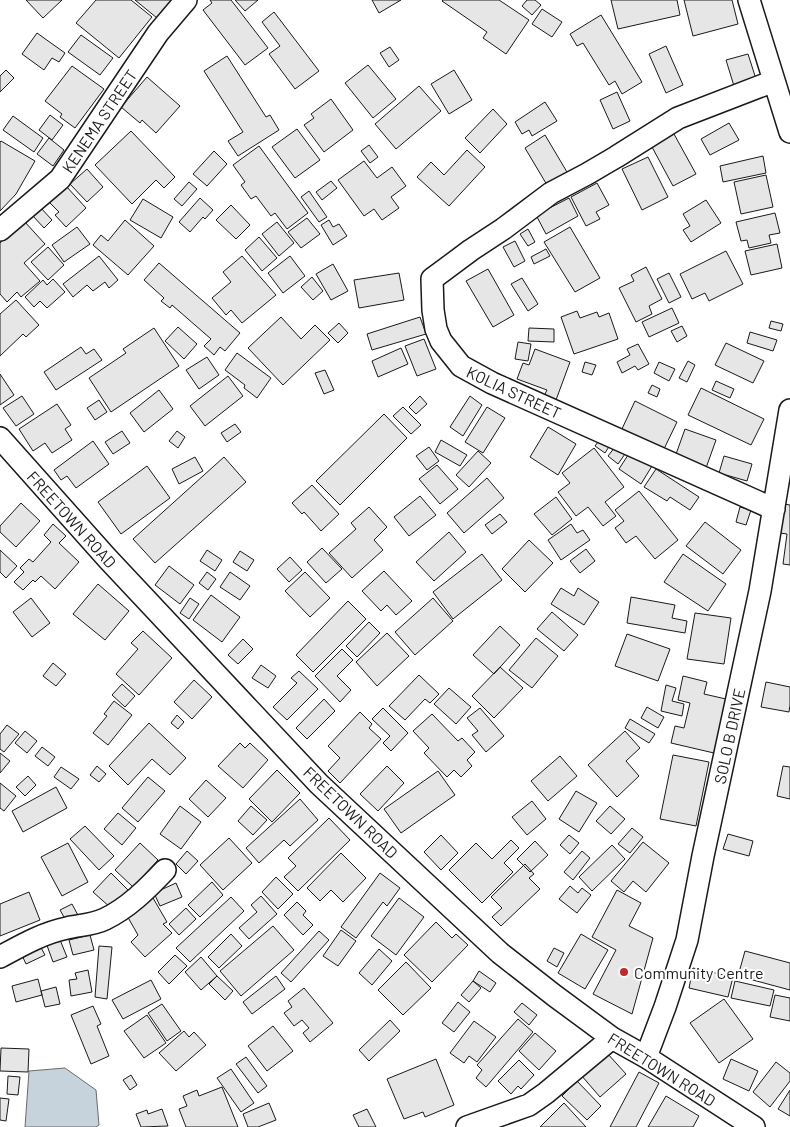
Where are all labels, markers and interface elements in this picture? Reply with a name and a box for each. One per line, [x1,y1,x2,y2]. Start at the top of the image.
street label: KENEMA STREET [57,66,141,176]
street label: KOLIA STREET [464,362,564,422]
street label: FREETOWN ROAD [24,467,120,571]
street label: SOLO B DRIVE [710,686,748,786]
street label: FREETOWN ROAD [300,762,402,862]
place label: Community Centre [634,963,764,982]
marker: Community Centre [618,966,630,978]
street label: FREETOWN ROAD [605,1028,719,1110]

